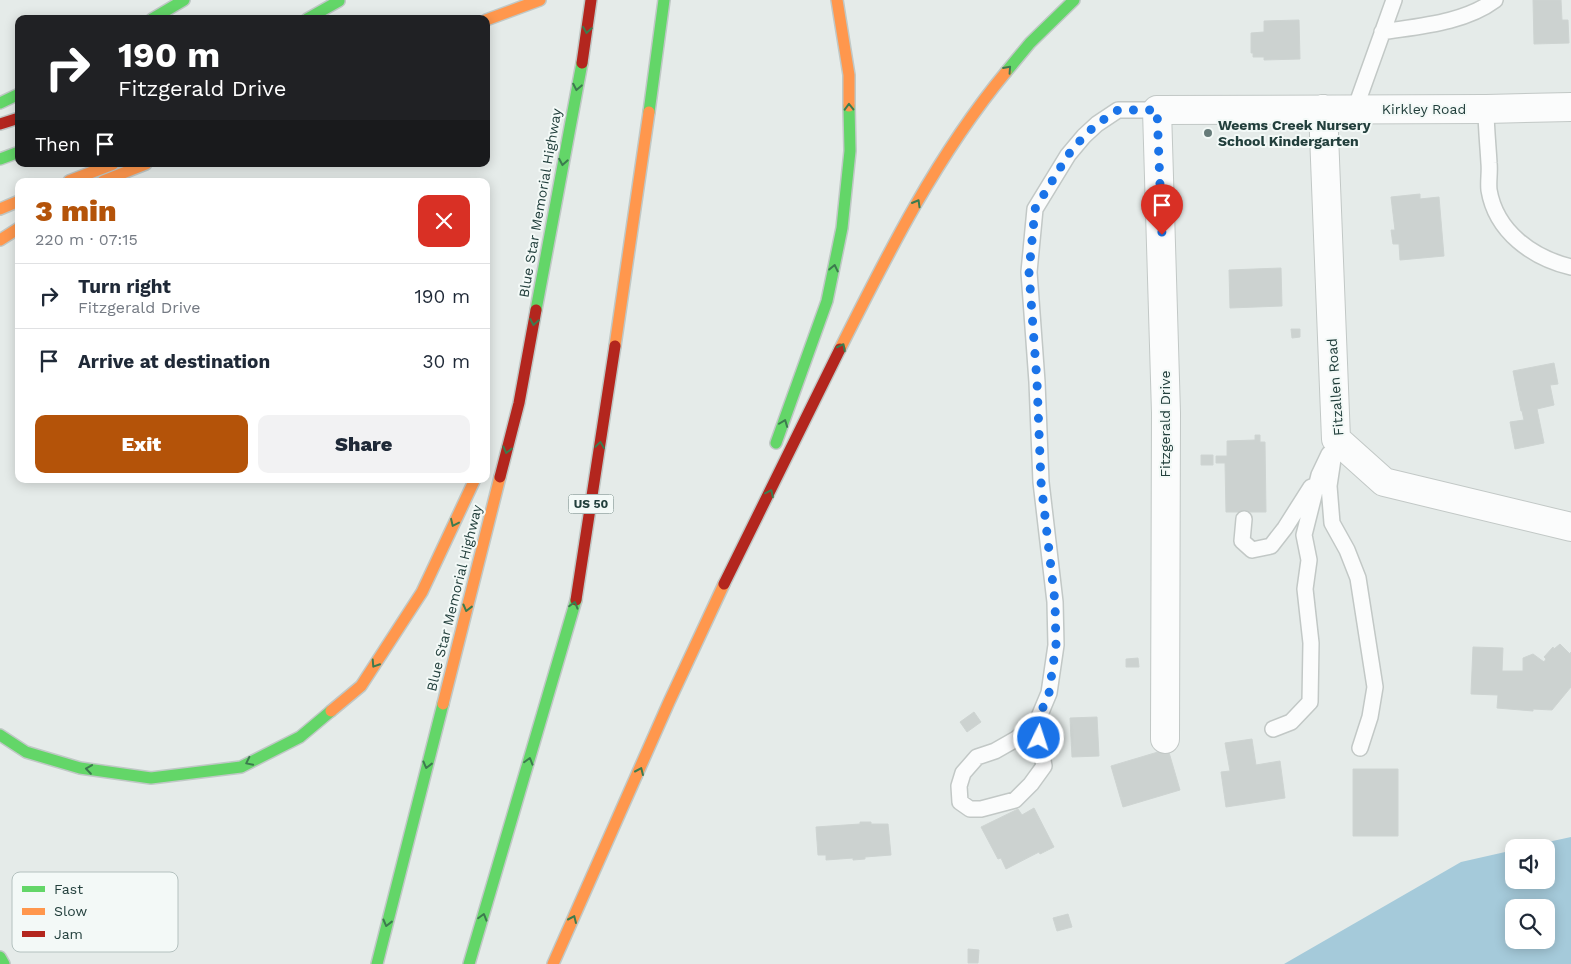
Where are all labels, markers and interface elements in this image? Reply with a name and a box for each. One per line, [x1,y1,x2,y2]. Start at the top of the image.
one-way arrow [583,26,593,34]
text: 190 m [118,34,220,76]
icon: right [35,35,100,100]
one-way arrow [1002,65,1011,74]
text: Fitzgerald Drive [118,76,287,101]
one-way arrow [572,83,583,91]
street label: Kirkley Road [1382,101,1466,117]
one-way arrow [844,103,854,110]
street label: Blue Star Memorial Highway [515,106,565,299]
place label: Weems Creek Nursery School Kindergarten [1218,117,1371,149]
marker: Weems Creek Nursery School Kindergarten [1202,127,1214,139]
icon: arrive [91,130,119,158]
text: Then [35,133,81,156]
one-way arrow [559,158,569,166]
pin [1141,184,1183,235]
icon: arrive [1148,191,1176,219]
text: 3 min [35,193,117,228]
button: close [418,195,470,247]
one-way arrow [911,200,921,209]
text: 220 m · 07:15 [35,230,138,249]
one-way arrow [828,264,839,273]
text: Turn right [78,275,171,298]
icon: right [35,282,63,310]
text: 190 m [414,285,470,308]
text: Fitzgerald Drive [78,298,201,317]
one-way arrow [529,317,539,326]
street label: Fitzallen Road [1324,338,1346,436]
one-way arrow [836,343,846,352]
icon: arrive [35,347,63,375]
text: Arrive at destination [78,350,270,373]
text: 30 m [423,350,470,373]
street label: Fitzgerald Drive [1157,370,1173,478]
button: Exit [35,415,248,473]
button: Share [258,415,470,473]
one-way arrow [779,419,789,427]
one-way arrow [594,441,604,449]
one-way arrow [502,446,512,454]
one-way arrow [763,489,773,498]
road number: US 50 [568,494,614,514]
street label: Blue Star Memorial Highway [423,502,485,693]
one-way arrow [450,517,460,526]
one-way arrow [569,602,579,610]
one-way arrow [462,603,473,612]
one-way arrow [372,659,381,668]
position arrow [1012,711,1064,763]
one-way arrow [245,756,254,767]
one-way arrow [523,758,533,766]
one-way arrow [422,761,433,770]
one-way arrow [85,764,93,775]
one-way arrow [633,767,644,776]
map controls [1505,839,1555,949]
button: sound [1505,839,1555,889]
legend [12,872,178,952]
text: Fast [54,881,83,897]
button: search [1505,899,1555,949]
text: Slow [54,903,87,919]
one-way arrow [477,914,487,922]
one-way arrow [567,915,578,924]
one-way arrow [382,918,393,927]
text: Jam [54,926,83,942]

